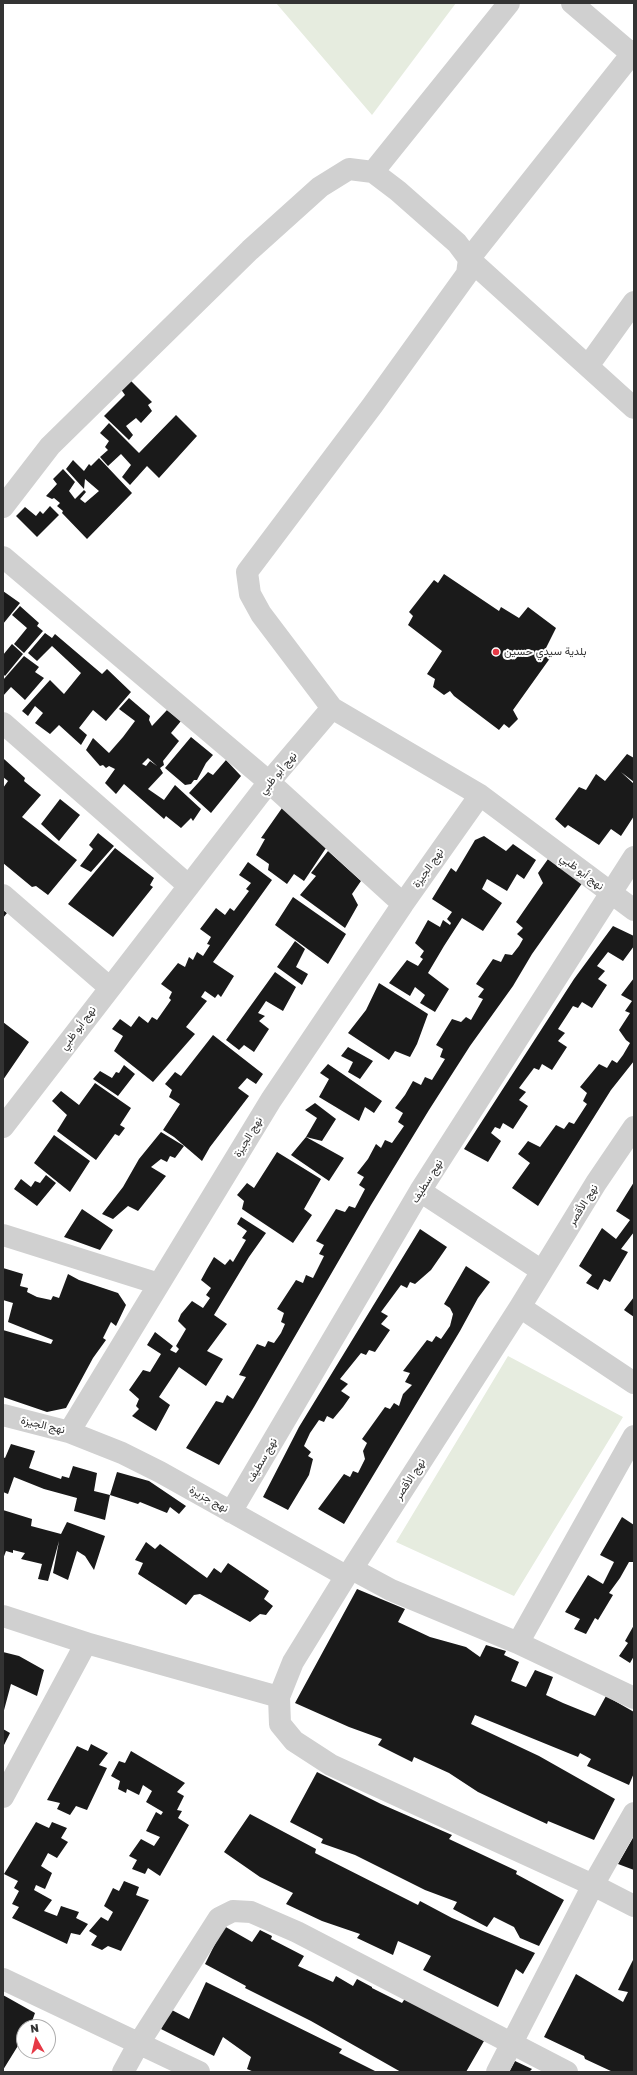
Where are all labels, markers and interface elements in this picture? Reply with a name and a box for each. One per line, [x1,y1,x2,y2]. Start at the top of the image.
place label: بلدية سيدي حسين [504,645,586,659]
marker: بلدية سيدي حسين [491,647,501,657]
street label: نهج أبو ظبي [256,749,300,797]
street label: نهج الجيزة [410,846,446,890]
street label: نهج أبو ظبي [557,851,607,893]
street label: نهج أبو ظبي [57,1003,99,1053]
street label: نهج الجيزة [231,1114,265,1160]
street label: نهج سطيف [408,1157,446,1205]
street label: نهج الأقصر [565,1182,601,1228]
street label: نهج الجيزة [20,1414,66,1436]
street label: نهج سطيف [244,1435,280,1485]
street label: نهج الأقصر [392,1456,428,1502]
street label: نهج جزيرة [187,1483,231,1515]
north arrow [16,2019,56,2059]
text: N [29,2021,39,2035]

